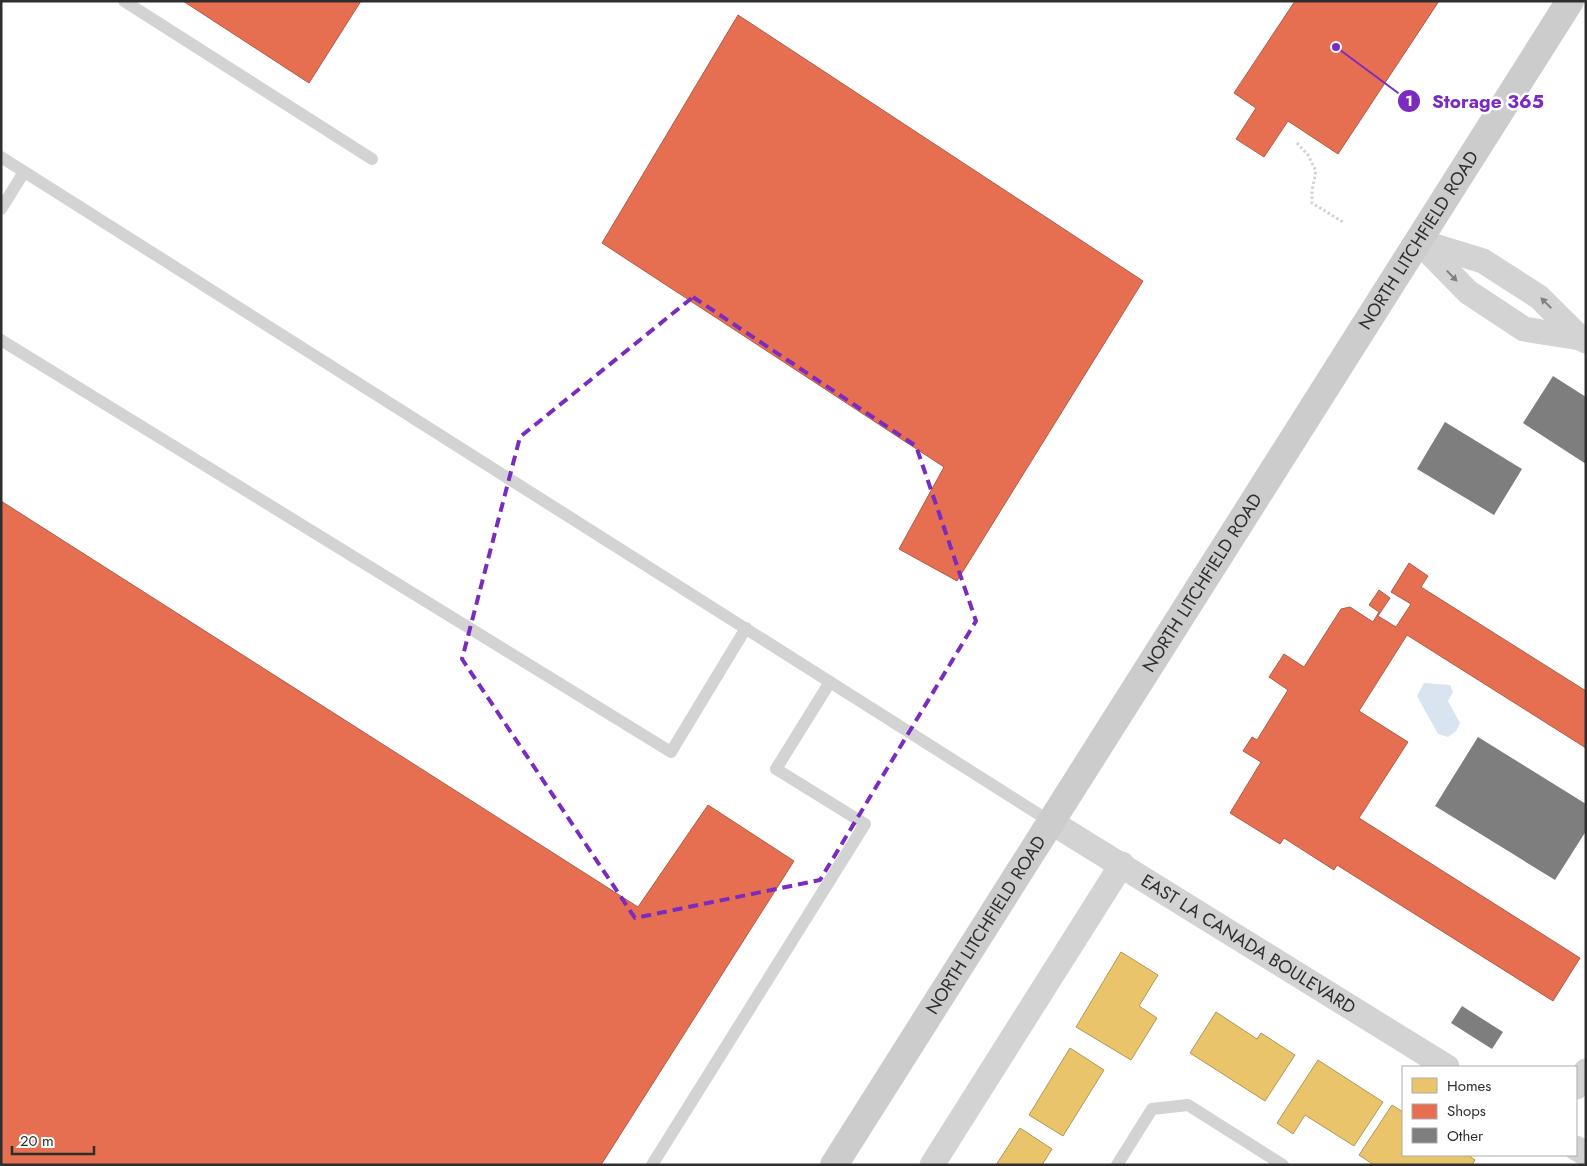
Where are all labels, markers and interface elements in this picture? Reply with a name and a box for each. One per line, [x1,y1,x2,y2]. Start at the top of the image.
callout: Storage 365 [1397,84,1554,118]
text: Storage 365 [1432,88,1544,115]
text: 1 [1405,90,1413,112]
street label: NORTH LITCHFIELD ROAD [1352,146,1485,335]
one-way arrow [1446,270,1458,282]
one-way arrow [1540,297,1552,309]
street label: NORTH LITCHFIELD ROAD [1136,488,1269,677]
street label: NORTH LITCHFIELD ROAD [919,830,1052,1019]
street label: EAST LA CANADA BOULEVARD [1136,868,1361,1020]
legend [1402,1066,1577,1156]
text: Homes [1447,1075,1491,1097]
text: Shops [1447,1100,1486,1122]
scale bar [12,1124,95,1156]
text: Other [1447,1125,1484,1147]
text: 20 m [20,1130,54,1152]

